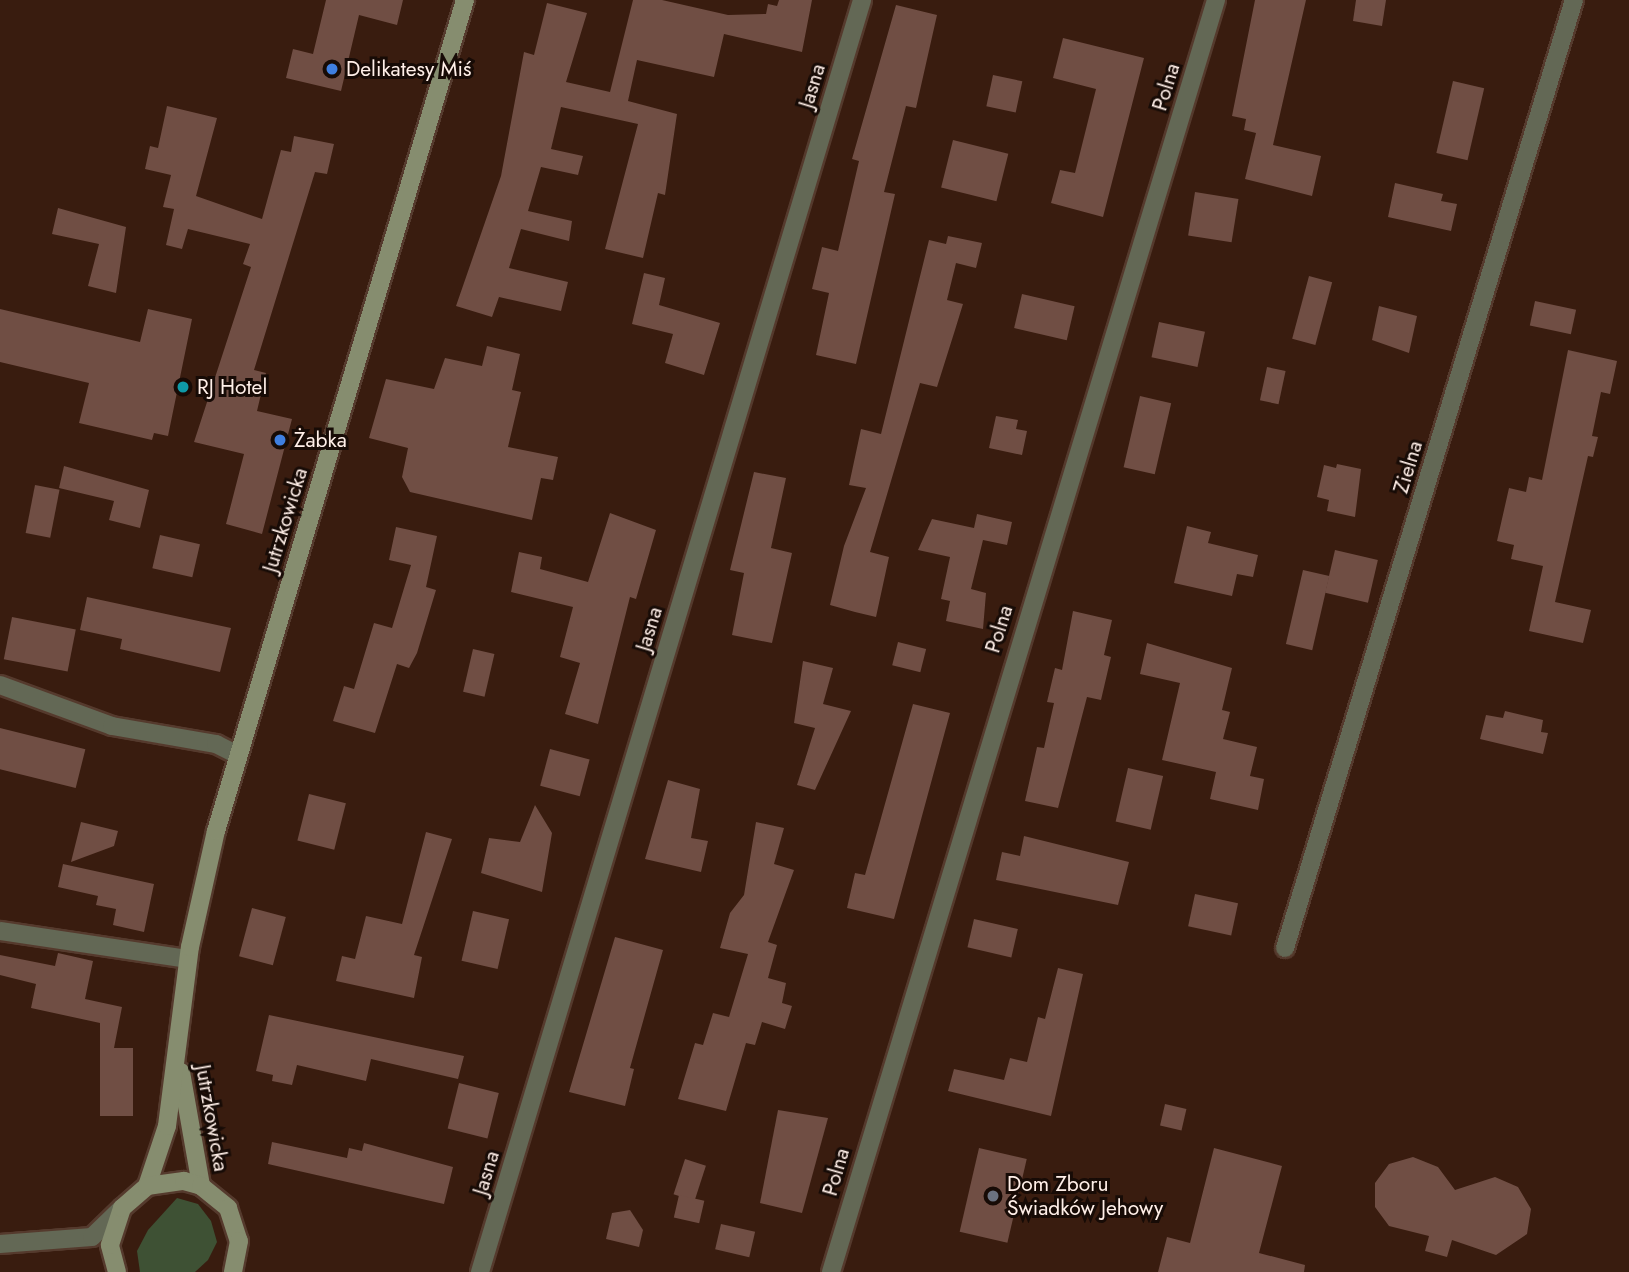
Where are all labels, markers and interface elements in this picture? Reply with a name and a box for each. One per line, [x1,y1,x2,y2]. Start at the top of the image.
place label: Delikatesy Miś [346,56,471,82]
street label: Polna [1147,60,1185,114]
marker: Delikatesy Miś [324,61,340,77]
street label: Jasna [793,61,831,111]
place label: RJ Hotel [197,374,267,400]
marker: RJ Hotel [175,379,191,395]
place label: Żabka [294,427,347,453]
marker: Żabka [272,432,288,448]
street label: Zielna [1388,438,1428,496]
street label: Jutrzkowicka [257,465,313,575]
street label: Polna [980,602,1018,656]
street label: Jasna [630,604,668,654]
street label: Jutrzkowicka [190,1063,234,1173]
street label: Polna [817,1145,855,1199]
street label: Jasna [467,1148,505,1198]
place label: Dom Zboru Świadków Jehowy [1007,1171,1163,1221]
marker: Dom Zboru Świadków Jehowy [985,1188,1001,1204]

